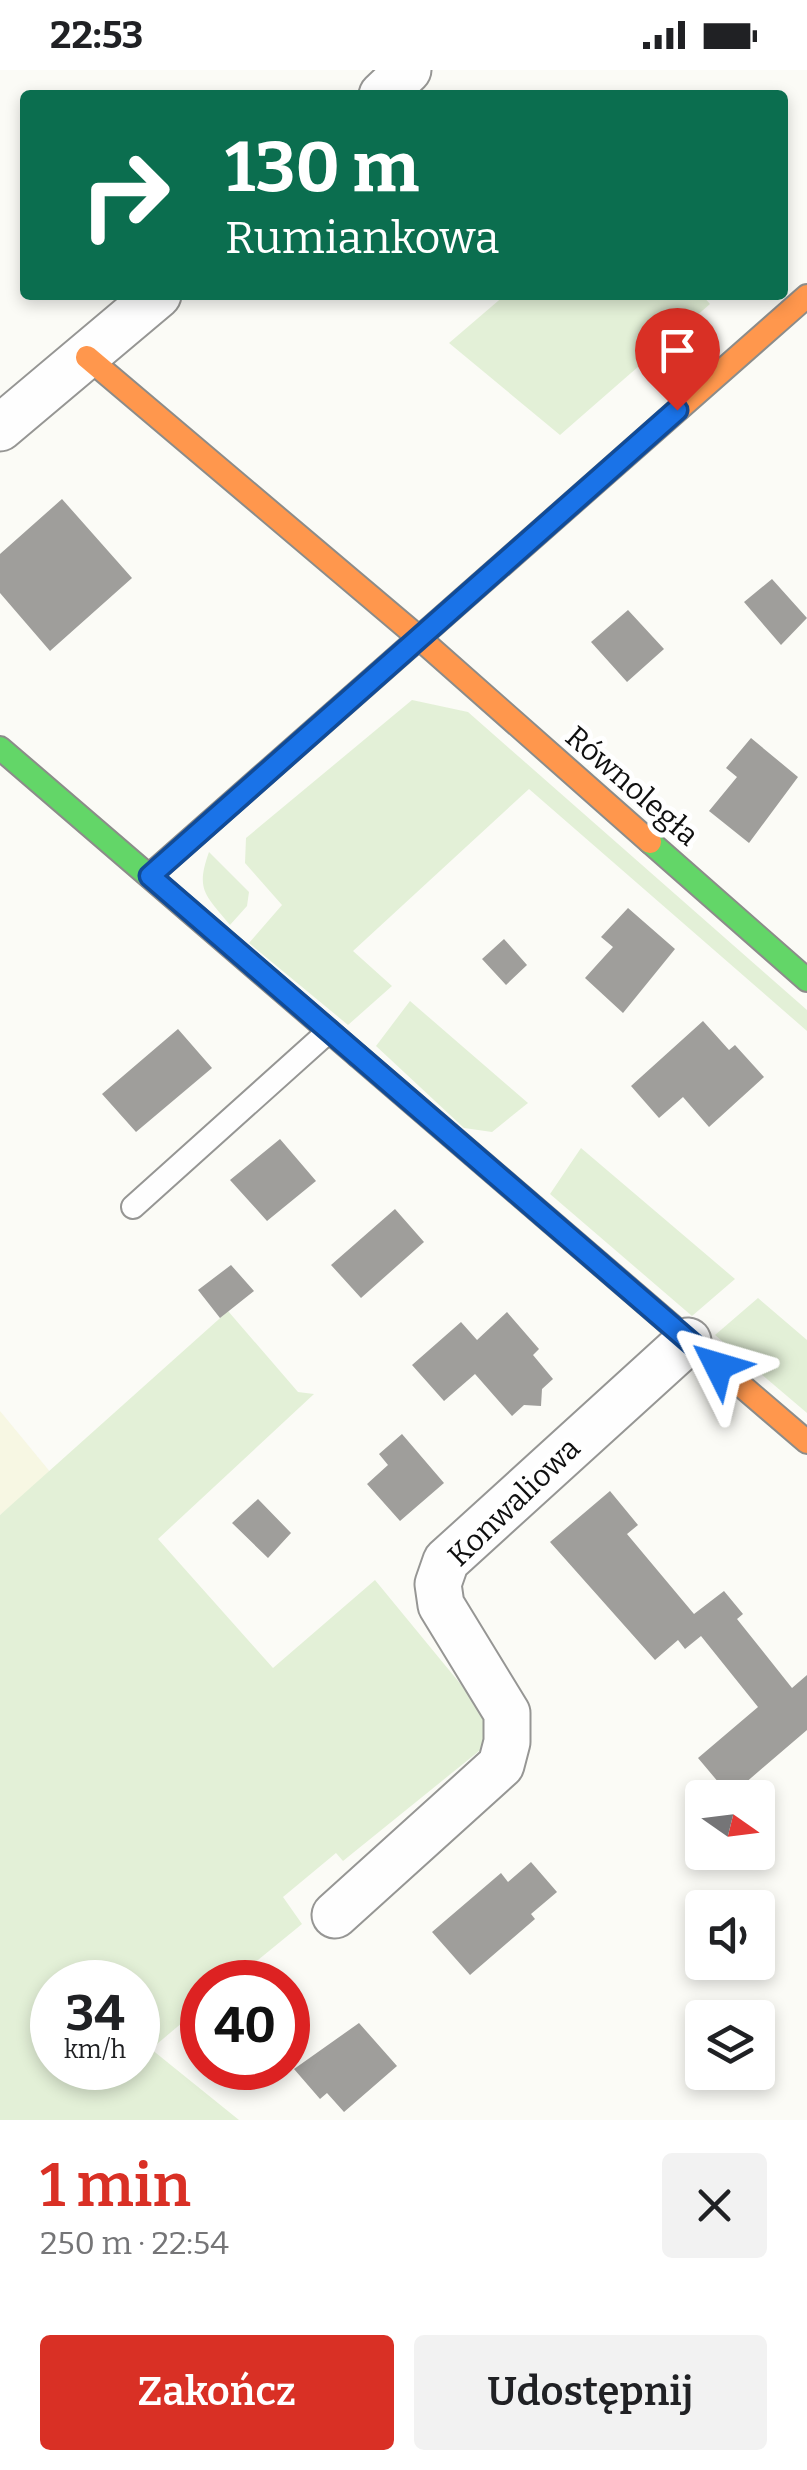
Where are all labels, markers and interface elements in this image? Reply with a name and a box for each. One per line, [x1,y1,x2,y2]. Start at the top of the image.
text: 22:53 [50,12,143,58]
text: 130 m [225,126,419,210]
icon: right [60,130,190,260]
text: Rumiankowa [225,211,499,265]
pin [635,308,720,411]
icon: arrive [650,323,705,378]
street label: Równoległa [558,719,706,853]
position arrow [666,1314,770,1418]
street label: Konwaliowa [441,1430,587,1574]
north arrow [685,1780,775,1870]
map controls [685,1780,775,2090]
button: sound [685,1890,775,1980]
speed limit sign: 40 [180,1960,310,2090]
text: 34 [65,1983,125,2043]
button: layers [685,2000,775,2090]
text: km/h [64,2035,126,2065]
text: 1 min [40,2150,191,2222]
button: close [662,2153,767,2258]
text: 250 m · 22:54 [40,2224,229,2262]
button: Zakończ [40,2335,394,2450]
button: Udostępnij [414,2335,767,2450]

